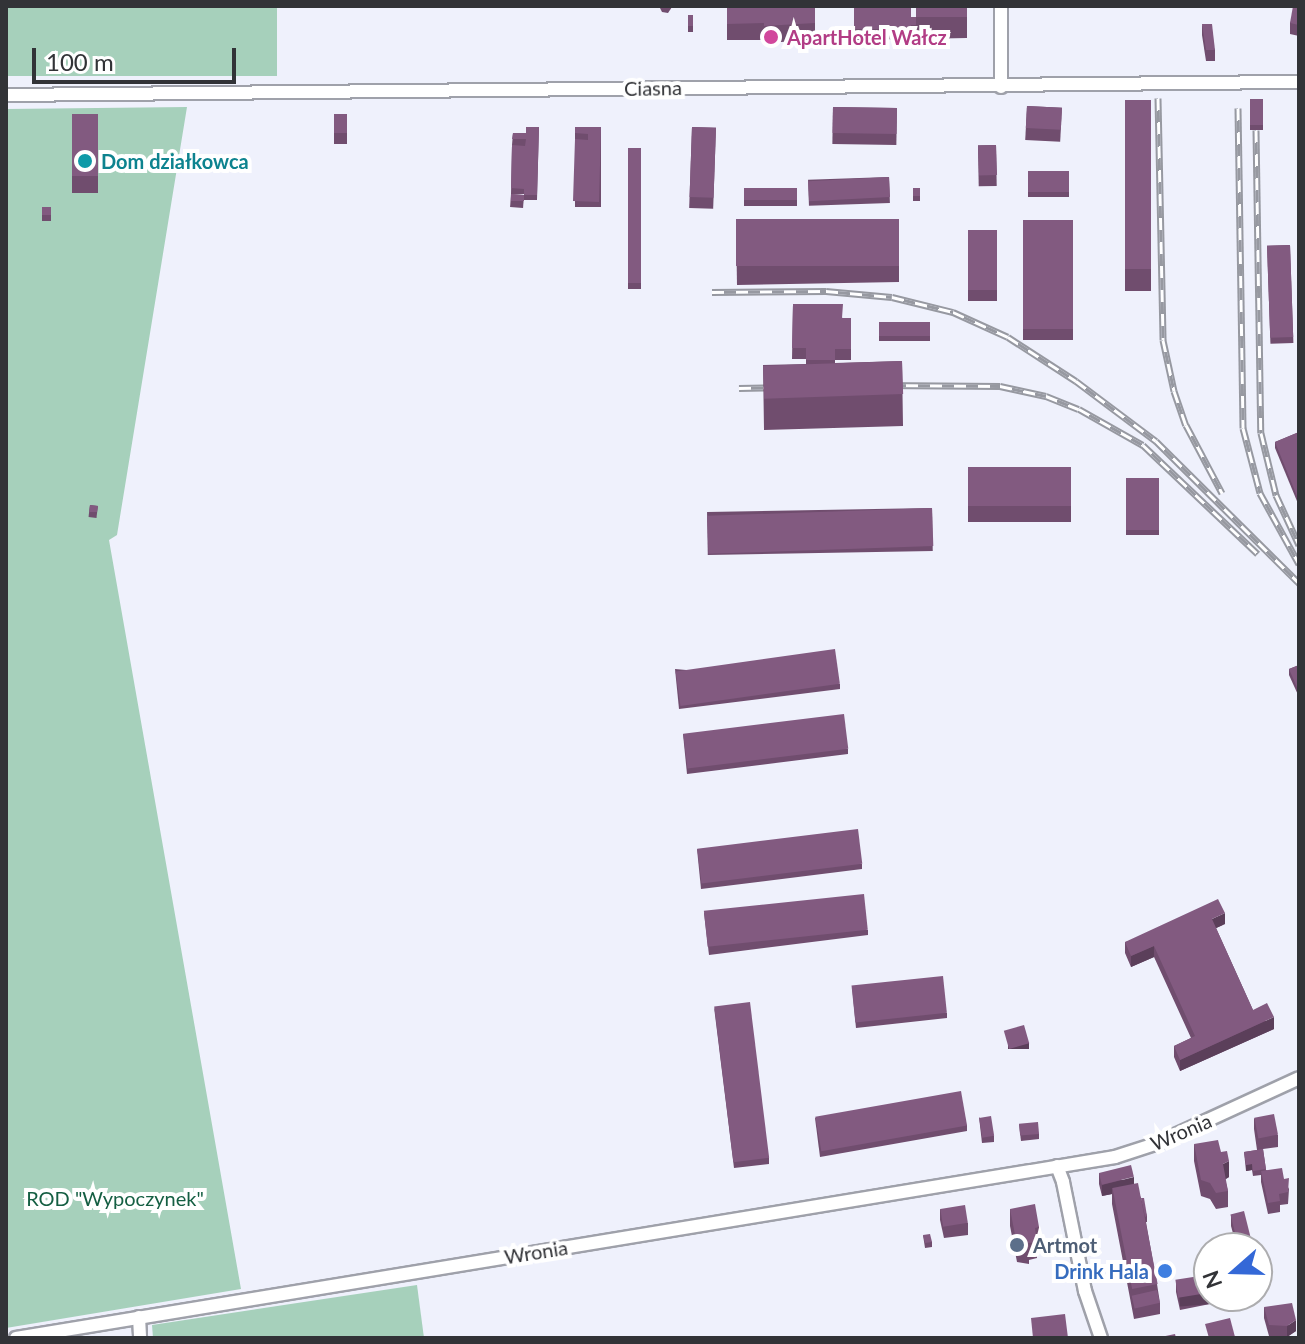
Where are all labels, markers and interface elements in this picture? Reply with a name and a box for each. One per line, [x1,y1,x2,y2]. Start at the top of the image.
place label: ApartHotel Wałcz [787,25,947,49]
marker: ApartHotel Wałcz [762,28,780,46]
scale bar [36,32,240,82]
text: 100 m [46,47,114,76]
street label: Ciasna [624,75,682,101]
place label: Dom działkowca [101,149,249,173]
marker: Dom działkowca [76,152,94,170]
street label: Wronia [1147,1108,1215,1156]
park label: ROD "Wypoczynek" [26,1186,204,1210]
north arrow [1193,1232,1273,1312]
place label: Artmot [1033,1233,1097,1257]
street label: Wronia [503,1235,569,1269]
marker: Artmot [1008,1236,1026,1254]
place label: Drink Hala [1054,1259,1149,1283]
marker: Drink Hala [1156,1262,1174,1280]
text: N [1196,1267,1227,1292]

